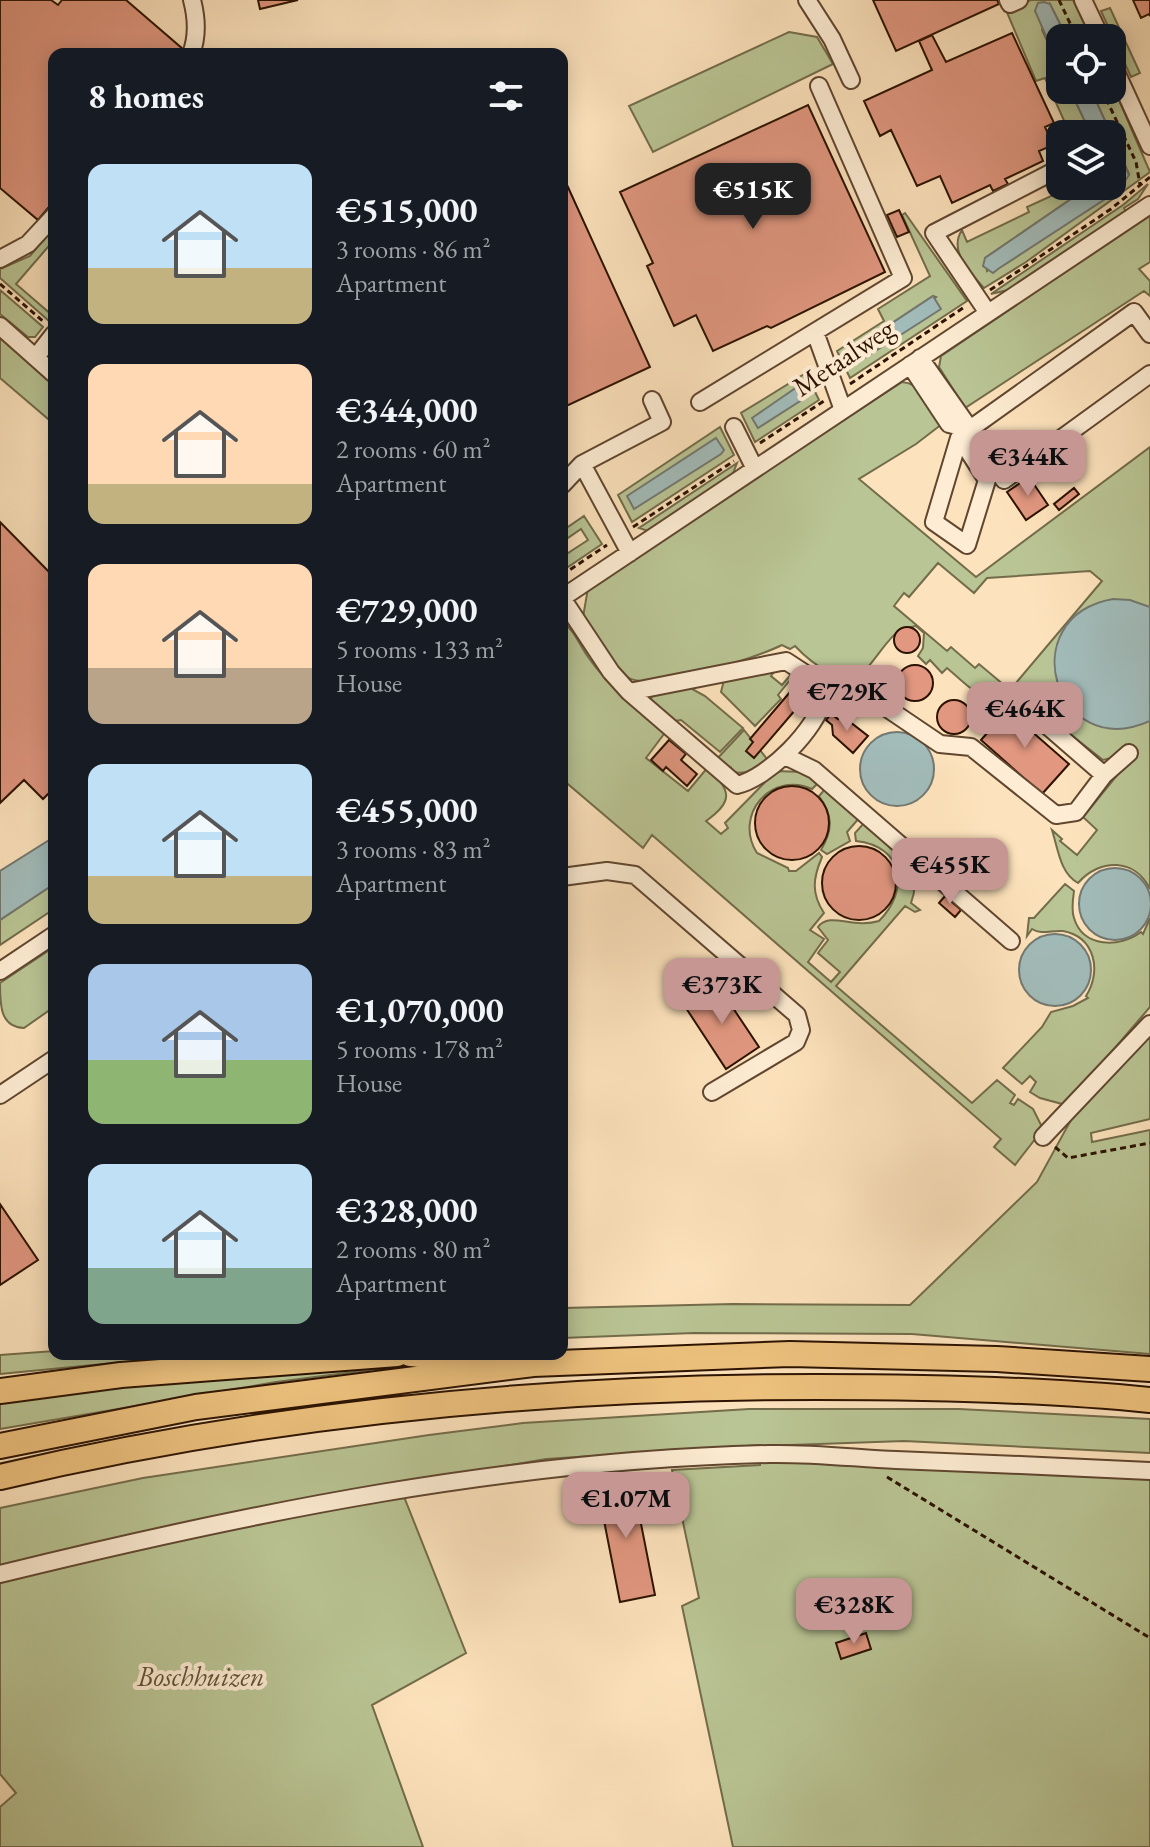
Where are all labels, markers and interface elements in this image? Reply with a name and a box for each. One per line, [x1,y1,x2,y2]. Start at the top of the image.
map controls [1046,24,1126,200]
button: locate [1046,24,1126,104]
text: 8 homes [88,74,204,118]
icon: filters [484,74,528,118]
button: layers [1046,120,1126,200]
pin: €515K [697,163,809,231]
text: €515K [713,172,793,206]
text: €515,000 [336,188,477,232]
icon: home [152,196,248,292]
text: 3 rooms · 86 m² [336,232,491,266]
text: Apartment [336,266,446,300]
street label: Metaalweg [785,309,901,404]
text: €344,000 [336,388,477,432]
icon: home [152,396,248,492]
pin: €344K [972,430,1084,498]
text: 2 rooms · 60 m² [336,432,491,466]
text: €344K [988,439,1068,473]
text: Apartment [336,466,446,500]
text: €729,000 [336,588,477,632]
icon: home [152,596,248,692]
text: 5 rooms · 133 m² [336,632,503,666]
pin: €729K [791,665,903,733]
text: House [336,666,402,700]
text: €729K [807,674,887,708]
pin: €464K [969,682,1081,750]
text: €464K [985,691,1065,725]
text: €455,000 [336,788,477,832]
icon: home [152,796,248,892]
text: 3 rooms · 83 m² [336,832,491,866]
pin: €455K [894,838,1006,906]
text: €455K [910,847,990,881]
text: Apartment [336,866,446,900]
pin: €373K [666,958,778,1026]
text: €373K [682,967,762,1001]
text: €1,070,000 [336,988,504,1032]
icon: home [152,996,248,1092]
text: 5 rooms · 178 m² [336,1032,503,1066]
text: House [336,1066,402,1100]
text: €328,000 [336,1188,477,1232]
icon: home [152,1196,248,1292]
text: 2 rooms · 80 m² [336,1232,491,1266]
text: Apartment [336,1266,446,1300]
pin: €1.07M [561,1472,691,1540]
text: €1.07M [581,1481,671,1515]
pin: €328K [798,1578,910,1646]
text: €328K [814,1587,894,1621]
park label: Boschhuizen [136,1658,265,1694]

